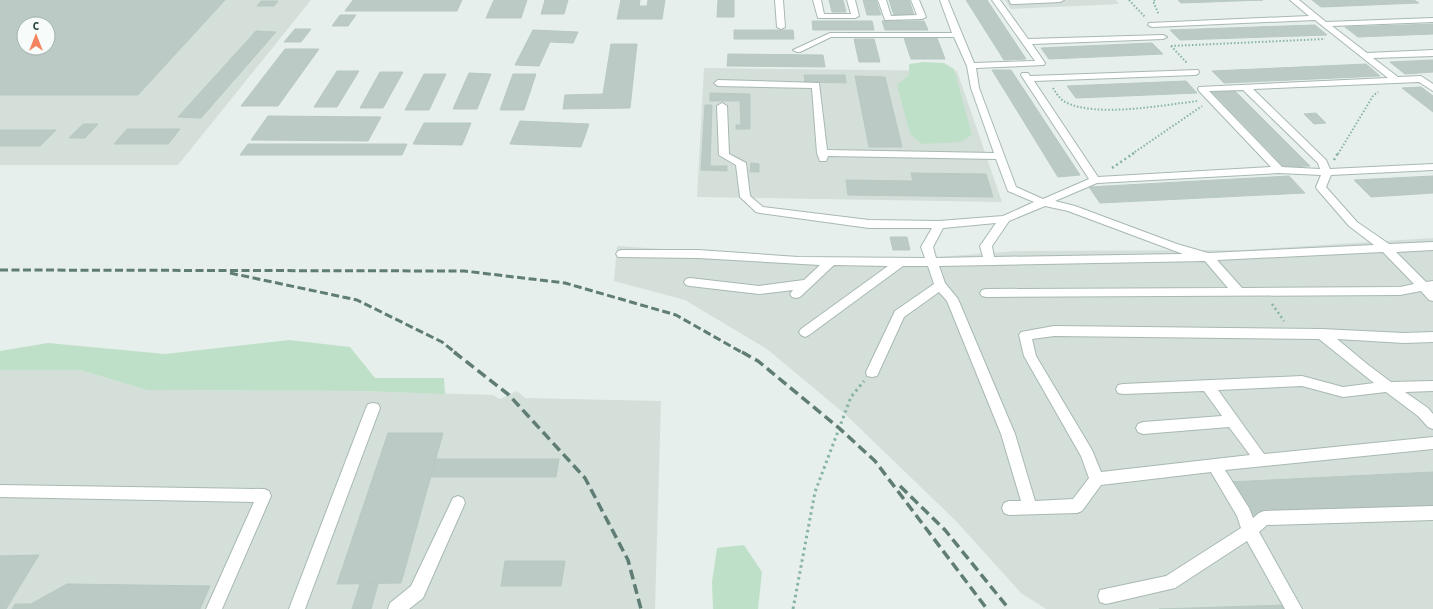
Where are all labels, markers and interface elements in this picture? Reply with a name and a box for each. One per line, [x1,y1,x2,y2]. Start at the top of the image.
north arrow [16,16,56,56]
text: С [33,19,40,34]

